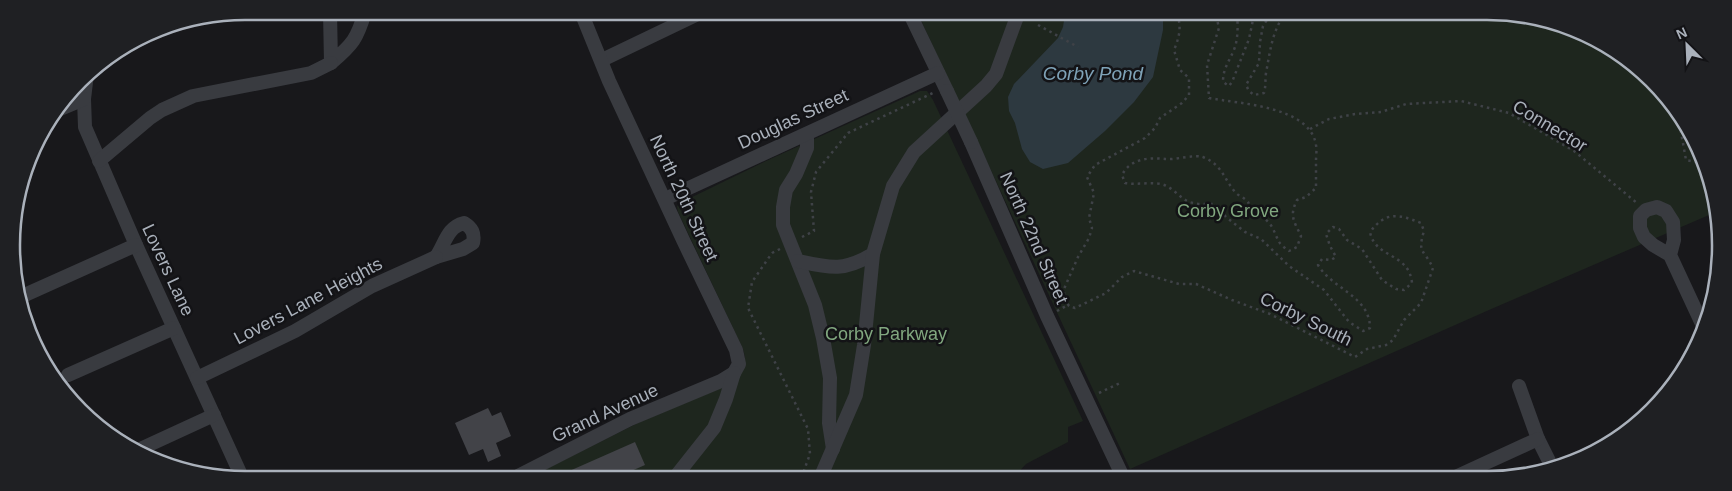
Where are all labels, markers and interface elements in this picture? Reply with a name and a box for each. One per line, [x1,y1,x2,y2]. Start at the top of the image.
north arrow [1662,20,1712,70]
text: N [1674,24,1690,42]
water label: Corby Pond [1043,63,1145,84]
street label: Douglas Street [735,85,851,153]
street label: Connector [1509,96,1591,156]
street label: North 20th Street [646,132,722,264]
street label: North 22nd Street [996,169,1072,307]
park label: Corby Grove [1177,201,1279,221]
street label: Lovers Lane [138,221,198,319]
street label: Lovers Lane Heights [230,253,386,349]
street label: Corby South [1257,288,1355,350]
park label: Corby Parkway [825,324,947,344]
street label: Grand Avenue [549,380,661,446]

